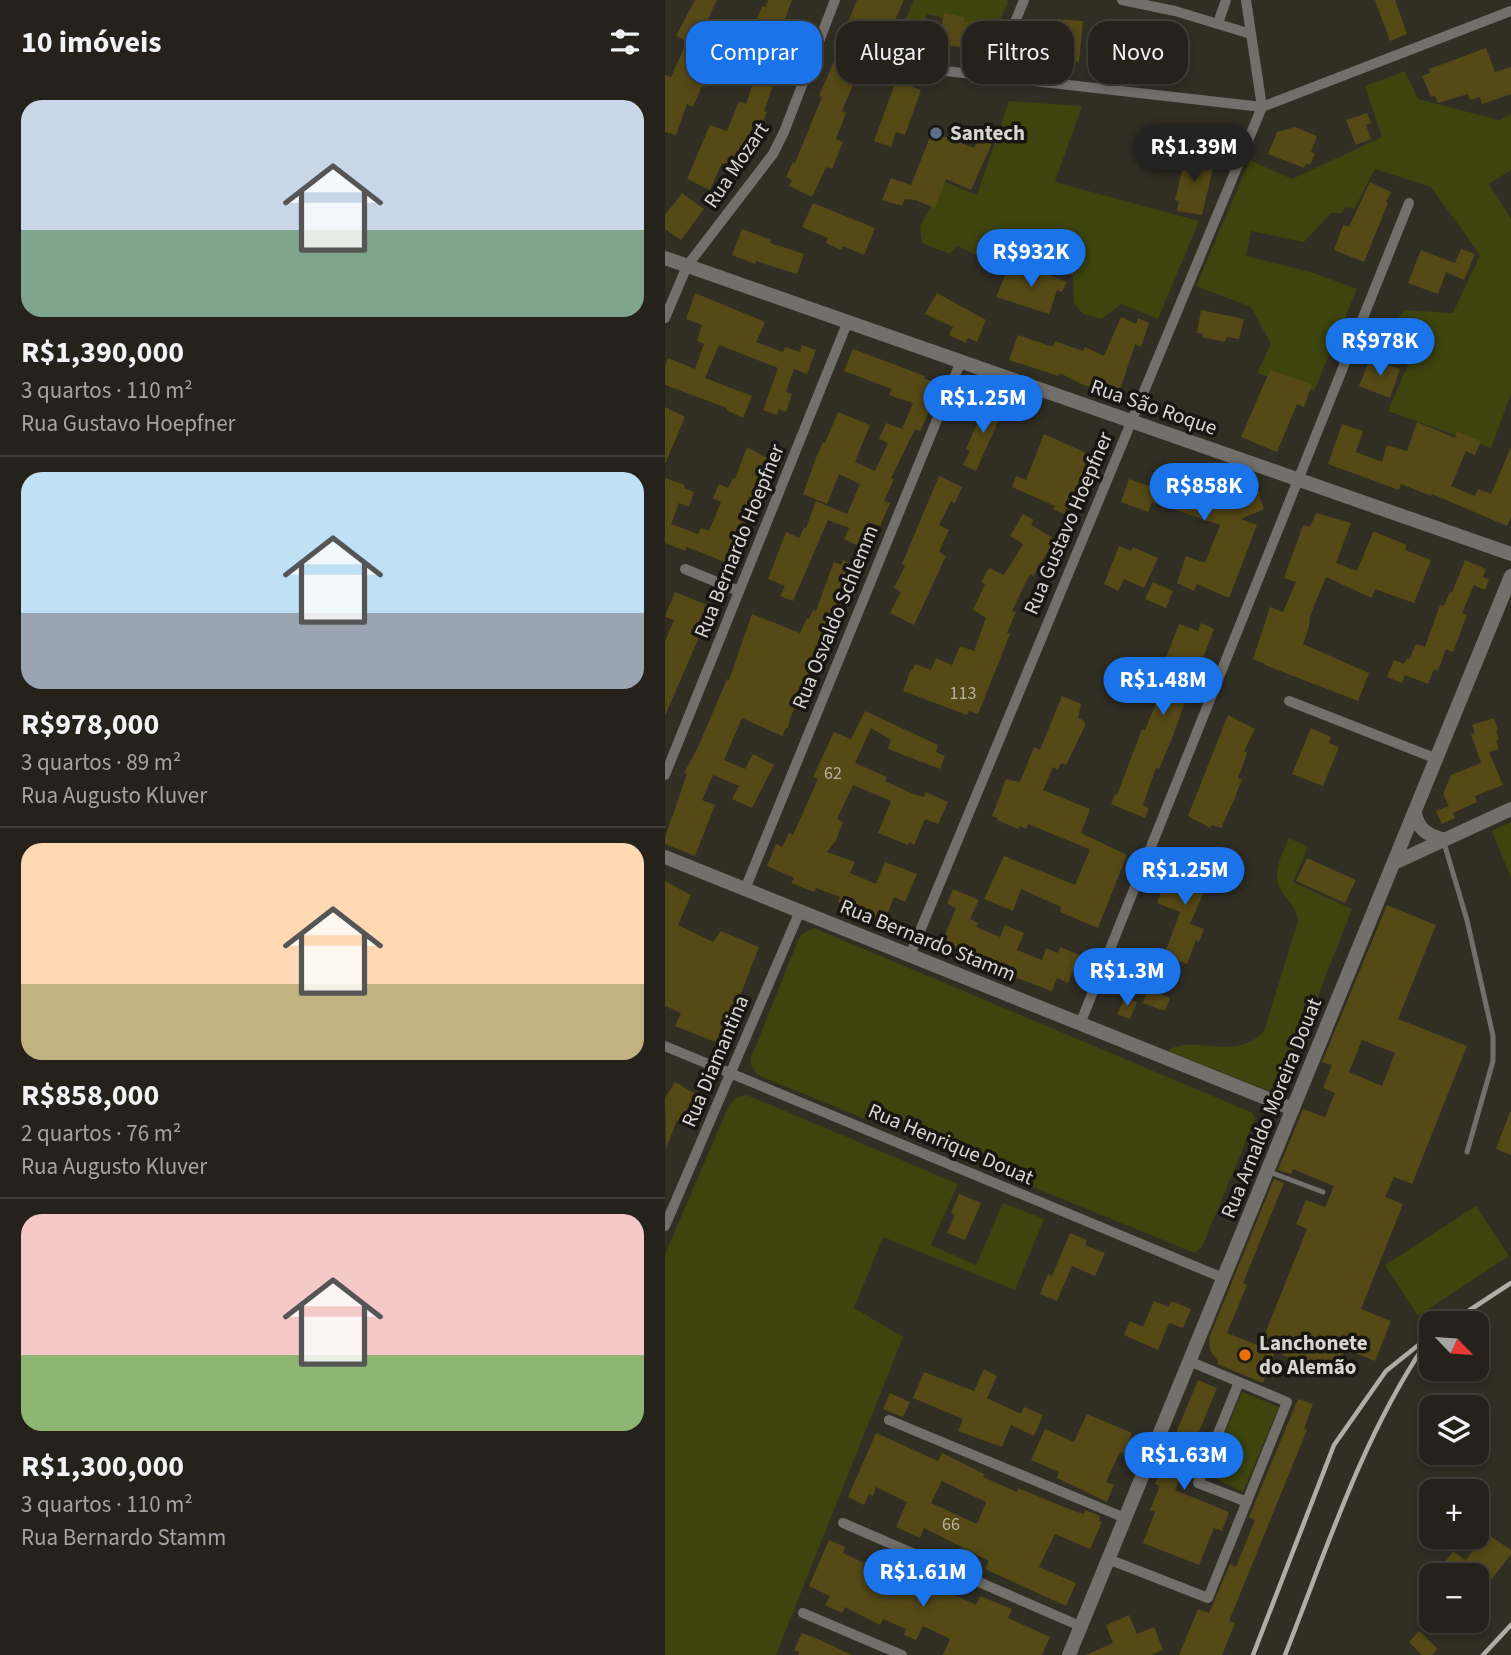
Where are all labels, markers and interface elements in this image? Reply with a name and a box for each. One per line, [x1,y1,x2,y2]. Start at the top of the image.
text: 10 imóveis [21,21,162,64]
chip: Comprar [686,21,822,84]
chip: Alugar [836,21,948,84]
chip: Filtros [962,21,1074,84]
chip: Novo [1088,21,1188,84]
icon: filters [606,23,644,61]
street label: Rua Mozart [696,116,776,214]
place label: Santech [950,118,1025,148]
pin: R$1.39M [1129,124,1259,184]
marker: Santech [928,125,944,141]
text: R$1.39M [1150,130,1238,163]
icon: home [270,145,396,271]
pin: R$932K [974,230,1088,289]
text: R$932K [993,235,1069,268]
pin: R$978K [1323,318,1437,378]
text: R$978K [1342,324,1418,357]
text: R$1,390,000 [21,331,184,374]
street label: Rua São Roque [1087,371,1221,443]
text: 3 quartos · 110 m² [21,374,193,407]
pin: R$1.25M [918,376,1048,435]
text: R$1.25M [939,381,1027,414]
text: Rua Gustavo Hoepfner [21,407,236,440]
street label: Rua Gustavo Hoepfner [1016,426,1120,619]
street label: Rua Bernardo Hoepfner [686,439,792,643]
pin: R$858K [1147,463,1261,523]
text: R$858K [1166,469,1242,502]
icon: home [270,517,396,643]
street label: Rua Osvaldo Schlemm [784,520,886,714]
pin: R$1.48M [1098,658,1228,717]
text: R$1.48M [1119,663,1207,696]
house number: 113 [950,681,976,706]
text: R$978,000 [21,703,159,746]
text: 3 quartos · 89 m² [21,746,181,779]
house number: 62 [824,761,842,786]
text: Rua Augusto Kluver [21,779,207,812]
pin: R$1.25M [1120,848,1250,907]
text: R$1.25M [1141,853,1229,886]
icon: home [270,888,396,1014]
street label: Rua Bernardo Stamm [836,891,1020,989]
pin: R$1.3M [1070,948,1184,1008]
text: R$1.3M [1090,954,1164,987]
street label: Rua Diamantina [674,990,756,1132]
street label: Rua Arnaldo Moreira Douat [1213,993,1329,1223]
text: R$858,000 [21,1074,159,1117]
street label: Rua Henrique Douat [864,1096,1038,1192]
text: 2 quartos · 76 m² [21,1117,181,1150]
text: Rua Augusto Kluver [21,1150,207,1183]
icon: home [270,1259,396,1385]
north arrow [1419,1311,1489,1381]
map controls [1419,1311,1489,1633]
place label: Lanchonete do Alemão [1259,1328,1368,1382]
marker: Lanchonete do Alemão [1237,1347,1253,1363]
button: layers [1419,1395,1489,1465]
pin: R$1.63M [1119,1432,1249,1492]
text: R$1.63M [1140,1438,1228,1471]
text: R$1,300,000 [21,1445,184,1488]
button: + [1419,1479,1489,1549]
text: 3 quartos · 110 m² [21,1488,193,1521]
house number: 66 [942,1512,960,1537]
text: Rua Bernardo Stamm [21,1521,226,1554]
pin: R$1.61M [858,1550,988,1609]
text: R$1.61M [879,1555,967,1588]
button: − [1419,1563,1489,1633]

